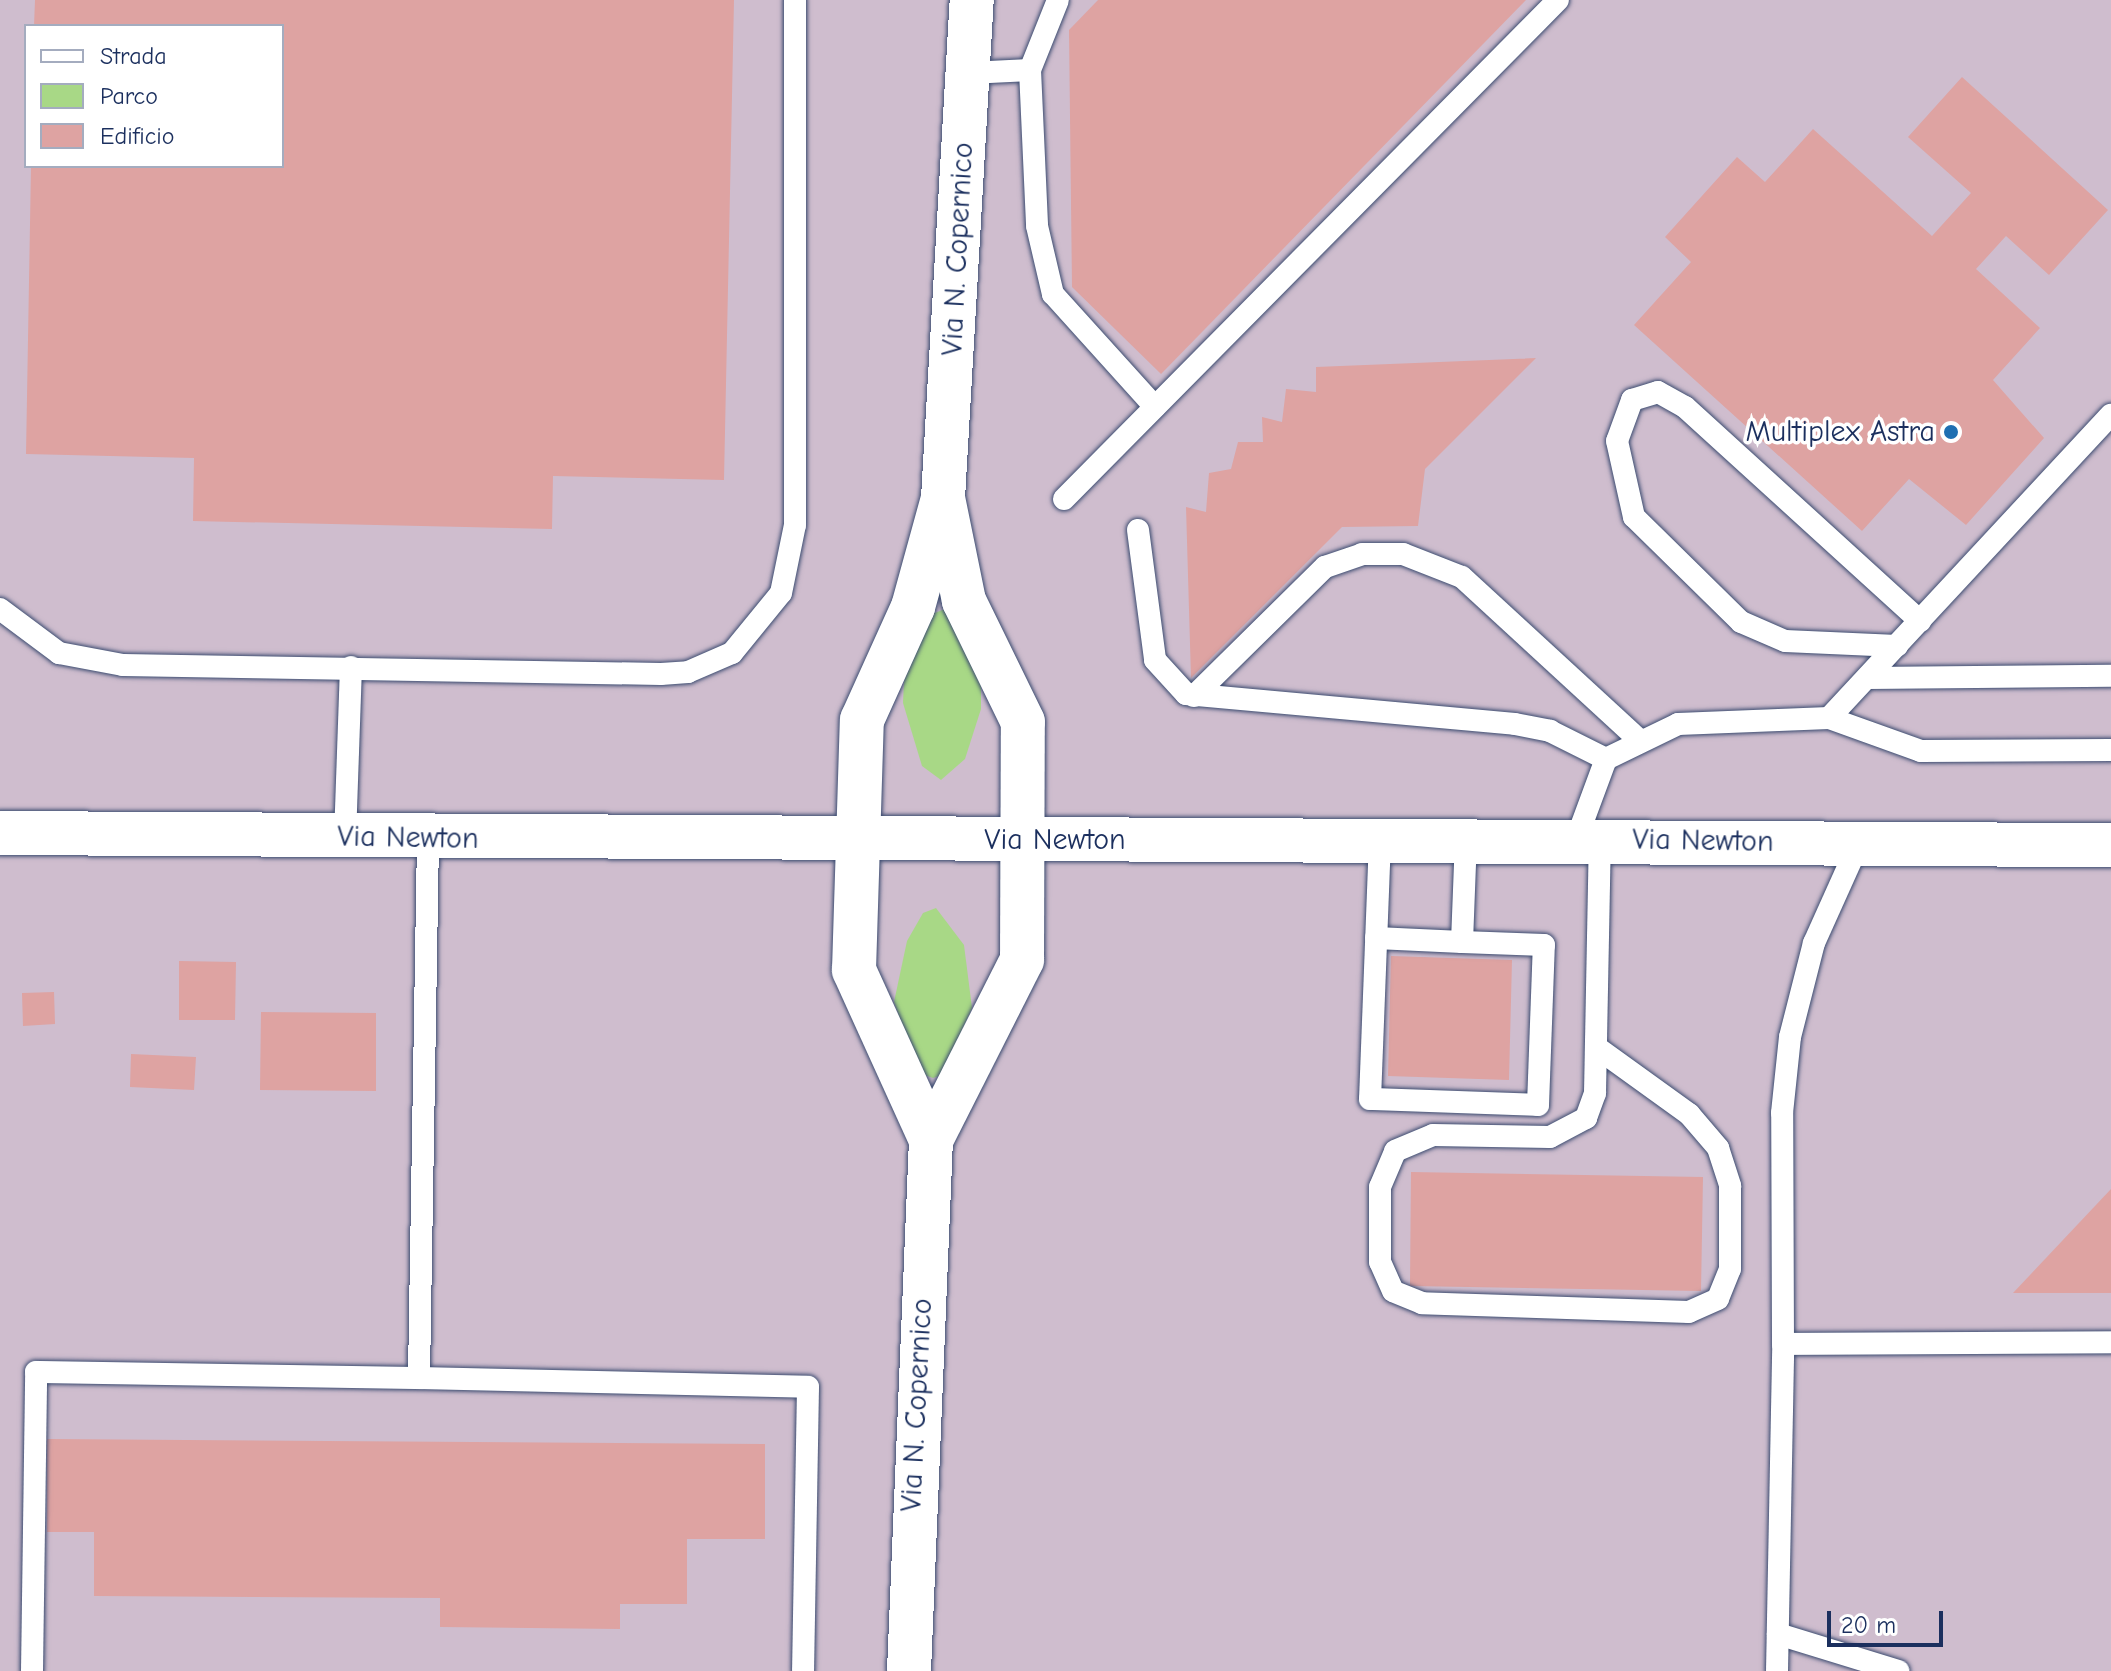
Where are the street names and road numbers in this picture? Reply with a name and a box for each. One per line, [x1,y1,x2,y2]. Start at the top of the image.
street label: Via N. Copernico [934,141,982,357]
street label: Via Newton [337,819,479,857]
street label: Via Newton [984,822,1126,858]
street label: Via Newton [1632,822,1774,860]
street label: Via N. Copernico [893,1297,941,1513]

